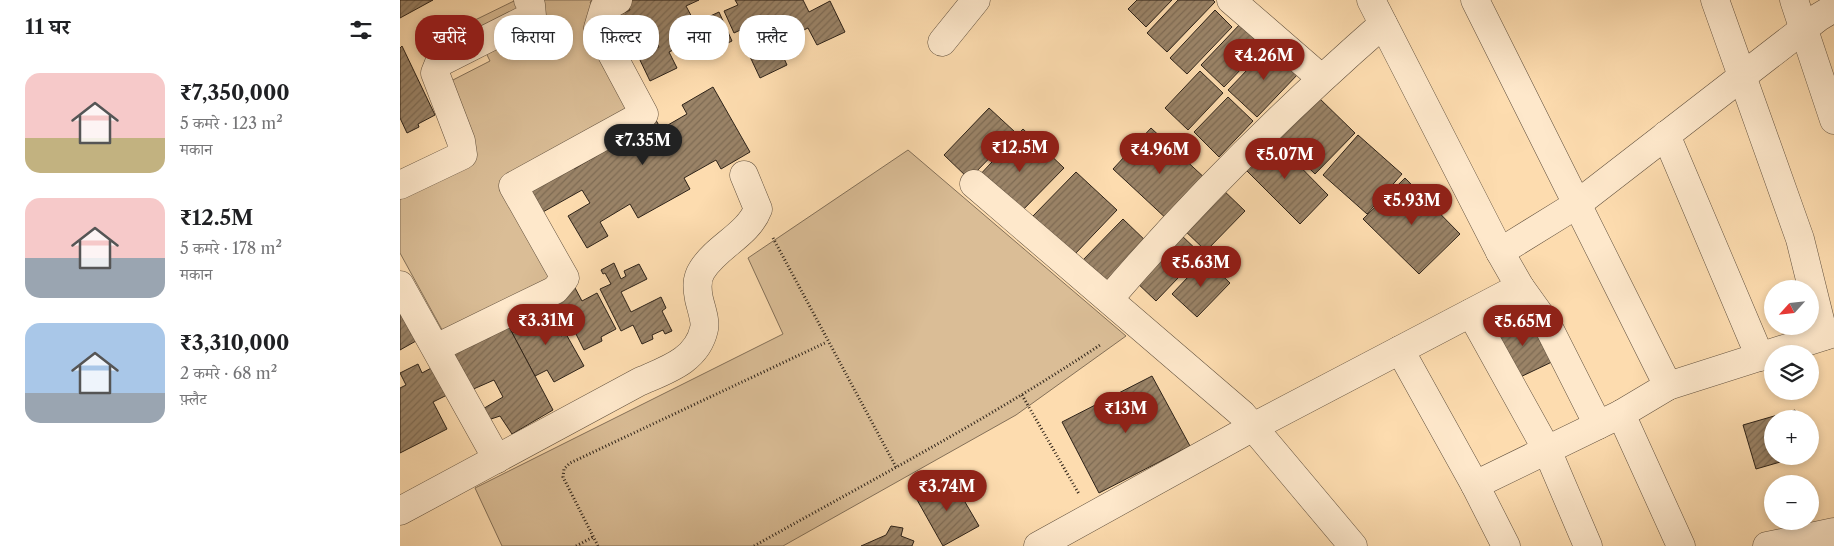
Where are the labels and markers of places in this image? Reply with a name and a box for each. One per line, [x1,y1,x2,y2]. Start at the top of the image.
pin: ₹4.26M [1223,38,1305,81]
pin: ₹7.35M [602,124,684,166]
pin: ₹12.5M [979,130,1061,173]
pin: ₹4.96M [1119,132,1201,175]
pin: ₹5.07M [1244,138,1326,180]
pin: ₹5.93M [1371,184,1453,226]
pin: ₹5.63M [1160,246,1242,288]
pin: ₹3.31M [505,304,587,346]
pin: ₹5.65M [1482,304,1564,347]
pin: ₹13M [1096,392,1156,434]
pin: ₹3.74M [906,470,988,512]

